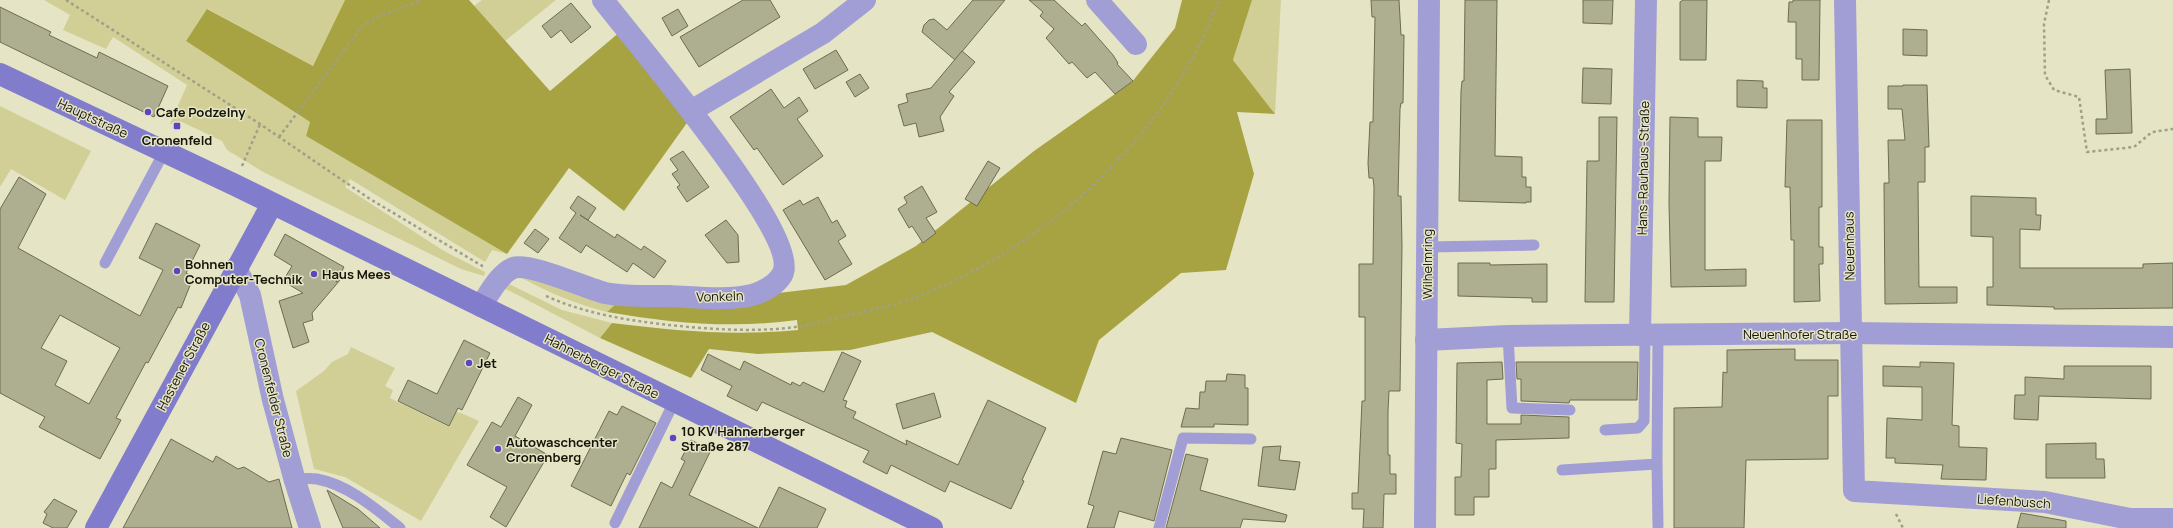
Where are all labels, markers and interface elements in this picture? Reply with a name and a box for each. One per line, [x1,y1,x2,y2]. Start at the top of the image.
street label: Hauptstraße [55,94,132,142]
street label: Hans-Rauhaus-Straße [1633,100,1653,235]
place label: Cafe Podzelny [156,103,246,121]
marker: Cafe Podzelny [143,107,153,117]
marker: Cronenfeld [172,121,182,131]
place label: Cronenfeld [142,131,212,149]
street label: Neuenhaus [1839,211,1859,281]
street label: Wilhelmring [1418,229,1436,299]
place label: Bohnen Computer-Technik [185,255,303,288]
place label: Haus Mees [322,265,390,283]
marker: Bohnen Computer-Technik [172,266,182,276]
marker: Haus Mees [309,269,319,279]
street label: Vonkeln [696,286,744,306]
street label: Hastener Straße [152,318,214,414]
street label: Neuenhofer Straße [1743,325,1858,343]
street label: Hahnerberger Straße [542,329,663,403]
street label: Cronenfelder Straße [250,337,298,460]
place label: Jet [477,354,497,372]
marker: Jet [464,358,474,368]
place label: 10 KV Hahnerberger Straße 287 [681,422,805,455]
place label: Autowaschcenter Cronenberg [506,433,617,466]
marker: 10 KV Hahnerberger Straße 287 [668,433,678,443]
marker: Autowaschcenter Cronenberg [493,444,503,454]
street label: Liefenbusch [1977,489,2051,513]

